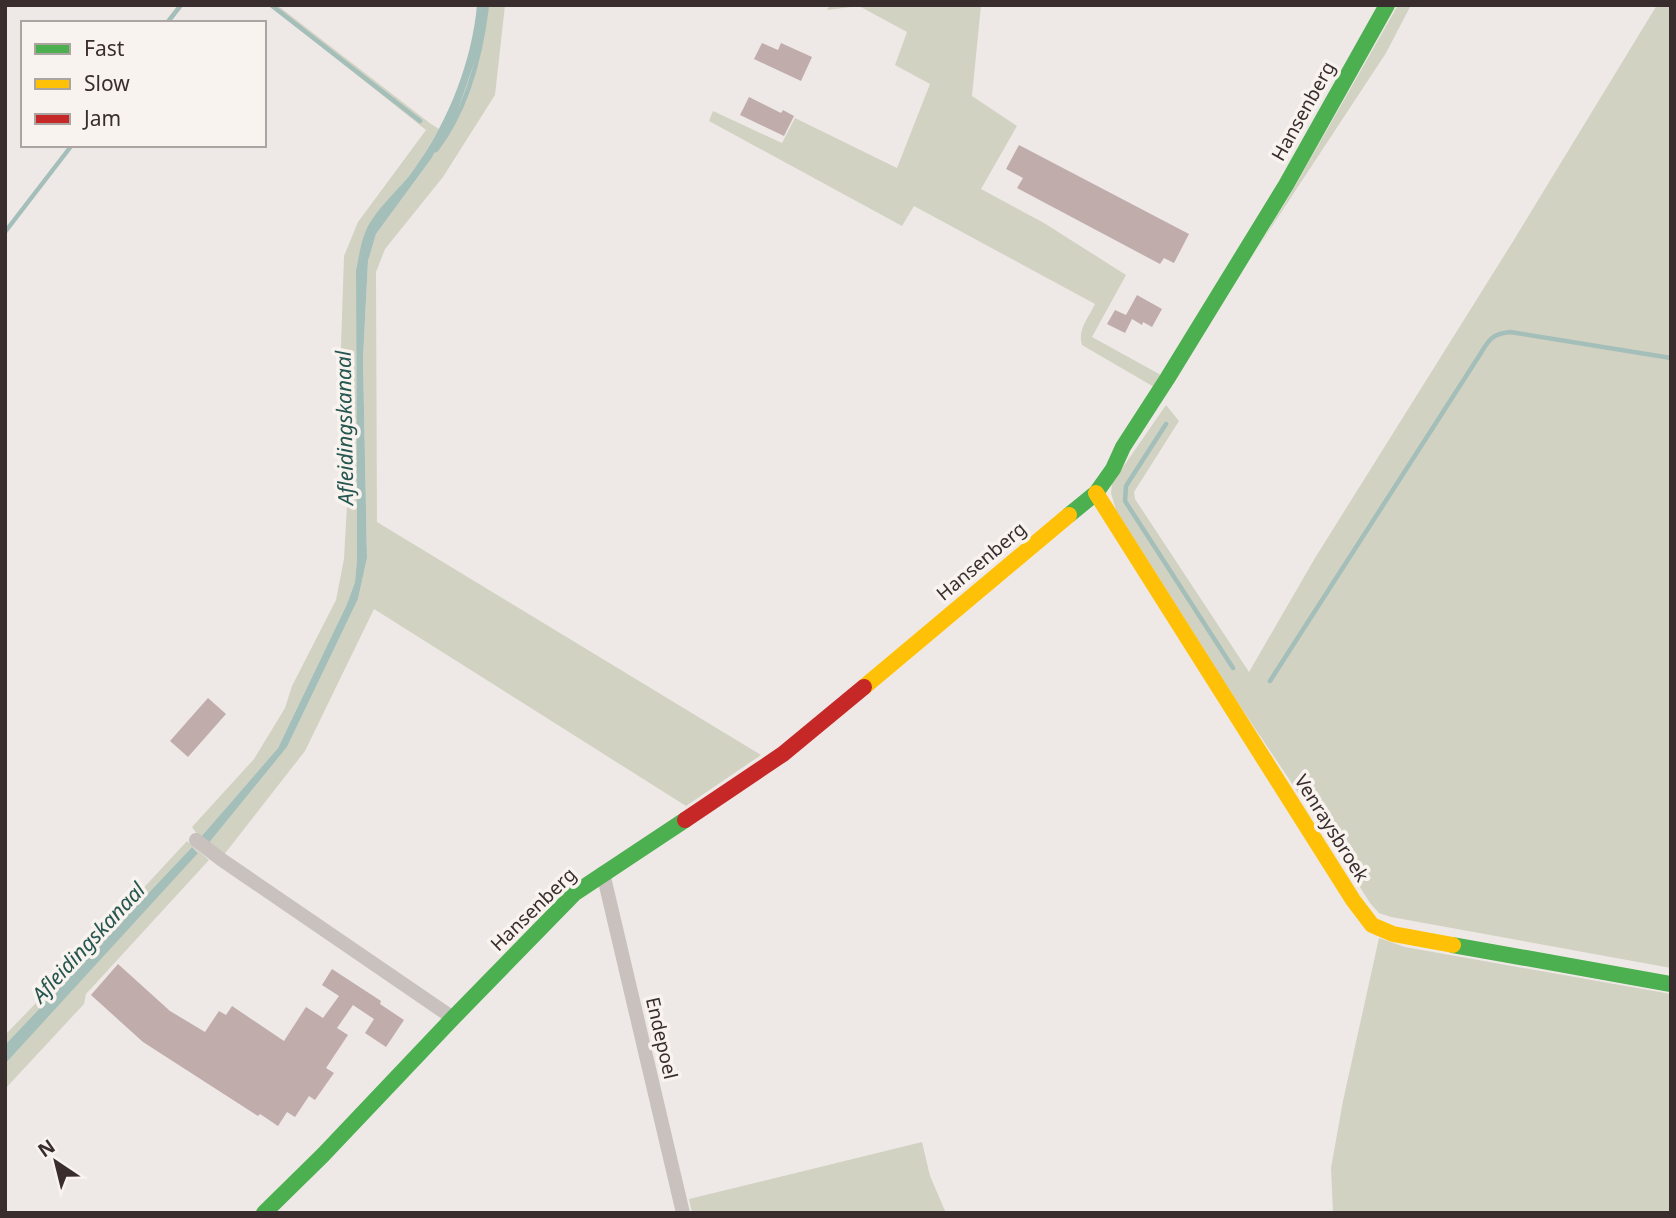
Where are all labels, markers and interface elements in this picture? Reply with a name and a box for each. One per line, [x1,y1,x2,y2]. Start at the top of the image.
legend [21,21,266,147]
text: Fast [84,34,125,62]
street label: Hansenberg [1265,57,1341,165]
text: Slow [84,69,130,97]
text: Jam [82,104,121,132]
water label: Afleidingskanaal [329,350,359,507]
street label: Hansenberg [931,516,1031,606]
street label: Venraysbroek [1289,769,1375,887]
street label: Hansenberg [484,862,582,956]
water label: Afleidingskanaal [24,876,151,1010]
street label: Endepoel [640,994,684,1082]
north arrow [21,1127,91,1197]
text: N [32,1133,60,1163]

